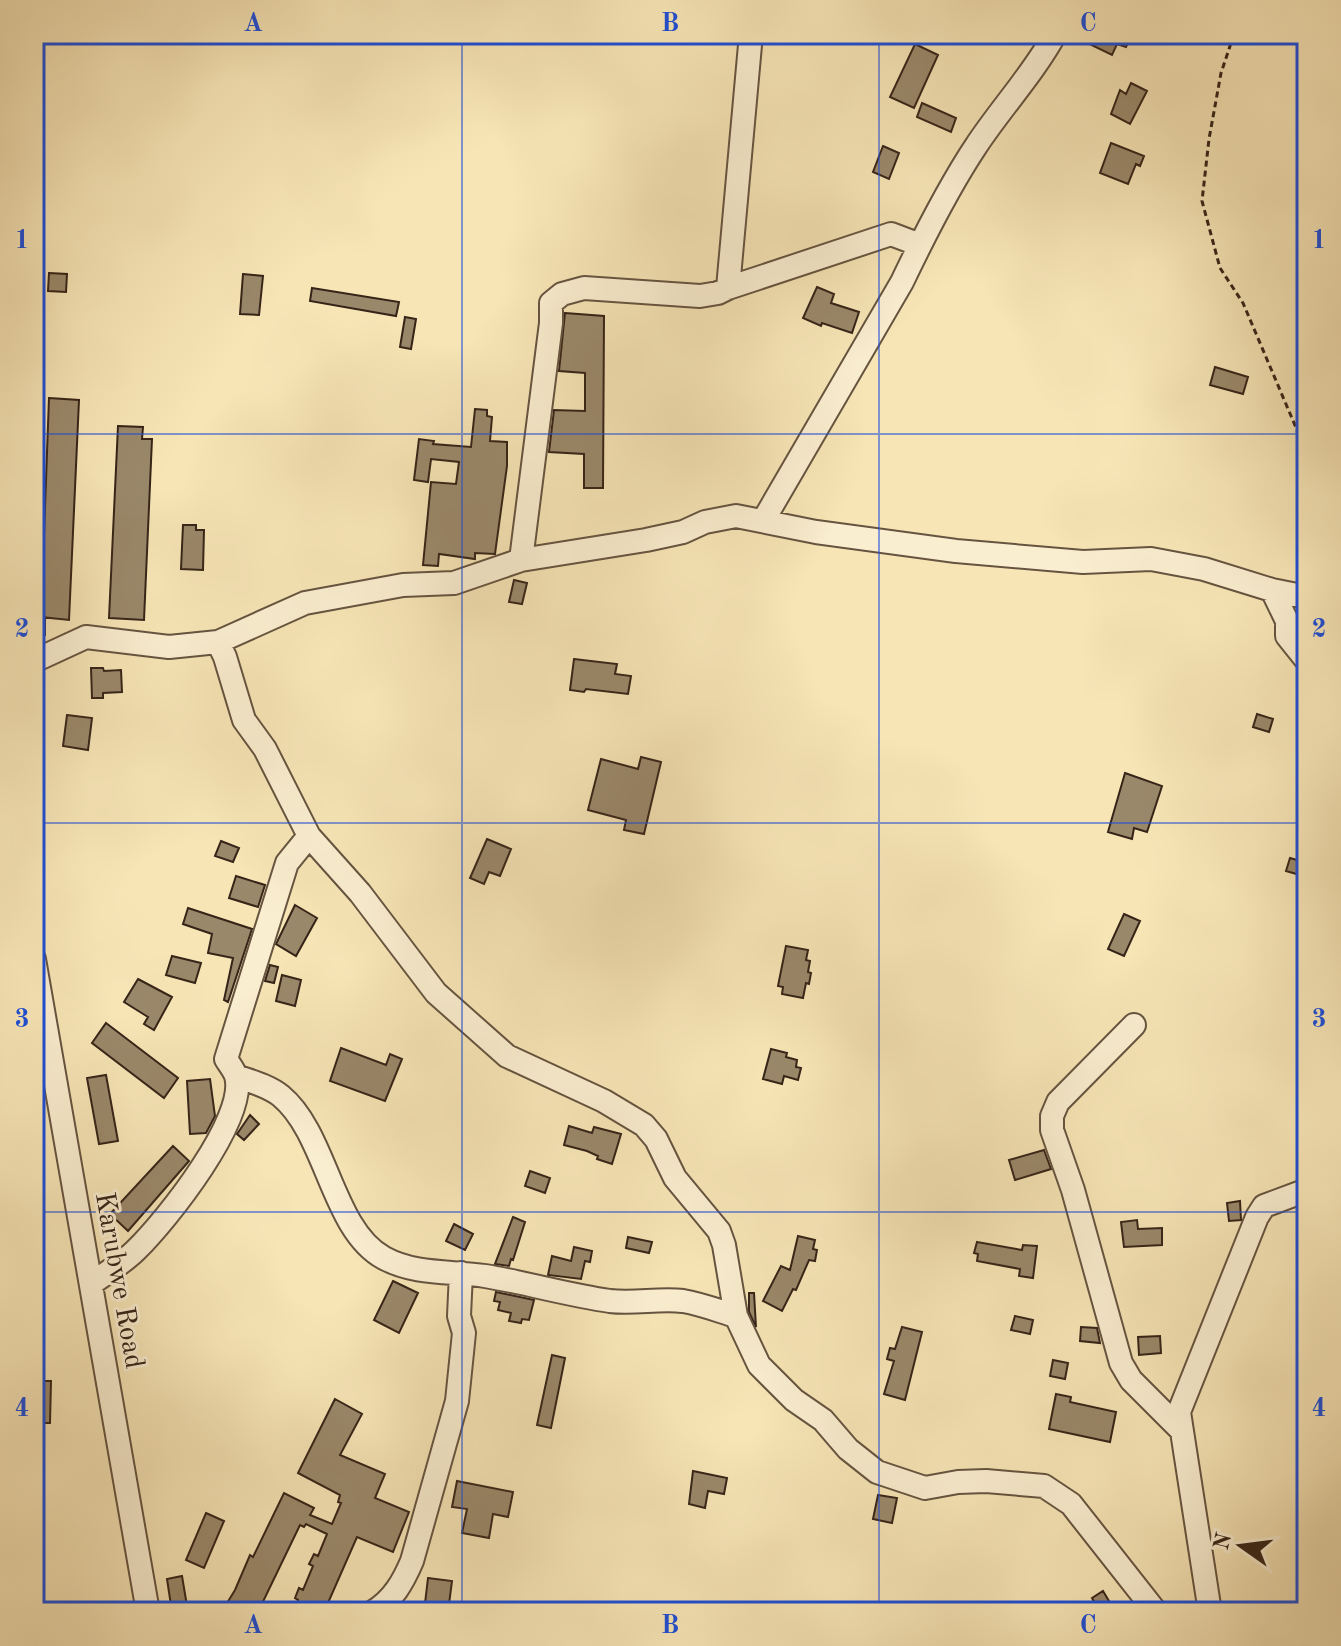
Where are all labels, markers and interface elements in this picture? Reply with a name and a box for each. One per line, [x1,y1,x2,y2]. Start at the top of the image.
text: A [243,11,263,37]
text: B [661,11,679,37]
text: C [1079,11,1097,37]
text: 1 [14,228,30,254]
text: 1 [1311,228,1327,254]
text: 2 [14,617,30,643]
text: 2 [1311,617,1327,643]
text: 3 [14,1007,30,1033]
text: 3 [1311,1007,1327,1033]
street label: Karubwe Road [89,1190,147,1371]
text: 4 [14,1396,30,1422]
text: 4 [1311,1396,1327,1422]
north arrow [1201,1506,1281,1586]
text: N [1211,1531,1236,1552]
text: A [243,1613,263,1639]
text: B [661,1613,679,1639]
text: C [1079,1613,1097,1639]

